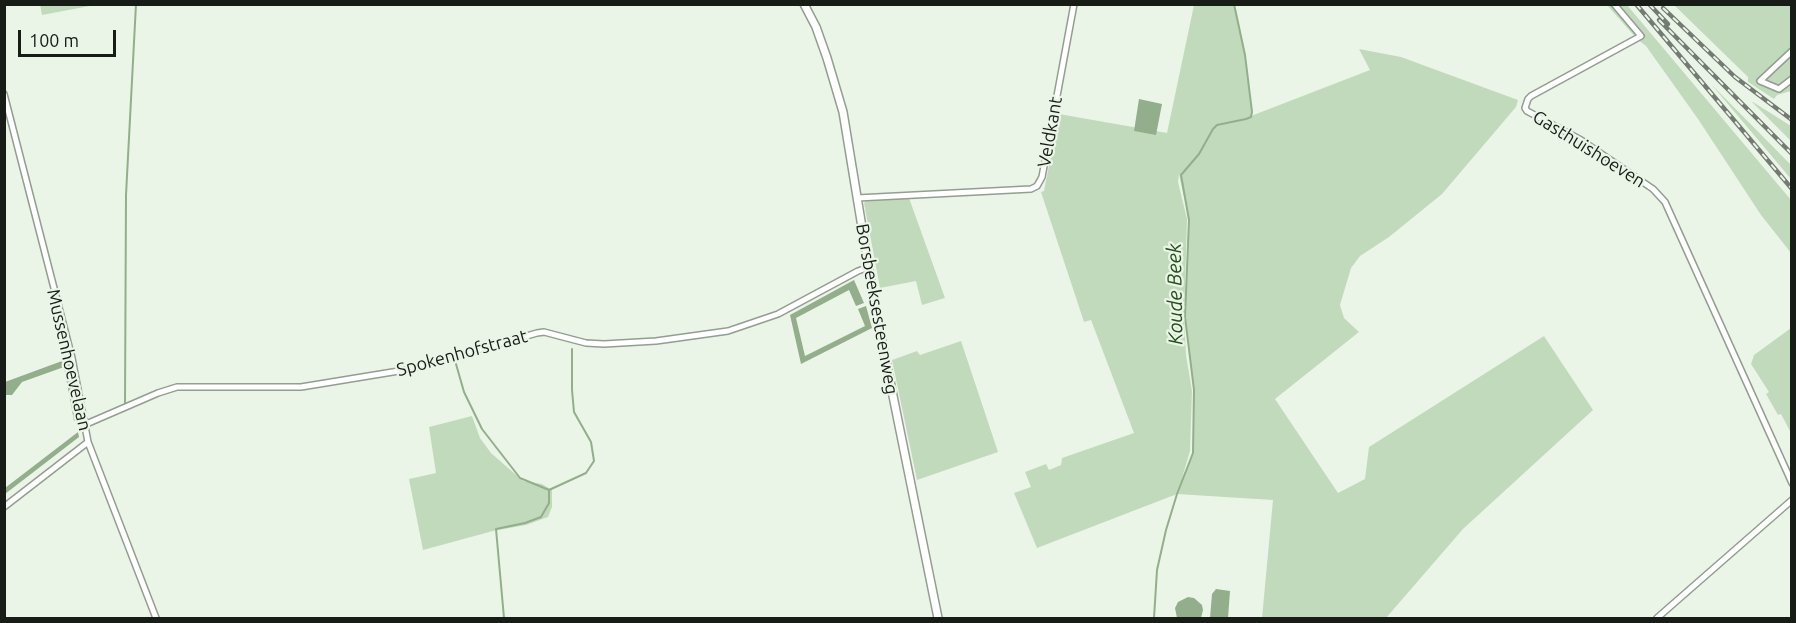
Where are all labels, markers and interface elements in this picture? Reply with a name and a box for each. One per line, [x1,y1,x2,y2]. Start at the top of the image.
scale bar [21,18,118,56]
text: 100 m [29,30,79,50]
street label: Veldkant [1033,95,1067,169]
street label: Gasthuishoeven [1529,106,1649,192]
street label: Borsbeeksesteenweg [851,222,903,396]
water label: Koude Beek [1162,243,1188,345]
street label: Mussenhoevelaan [42,287,96,433]
street label: Spokenhofstraat [394,325,530,381]

